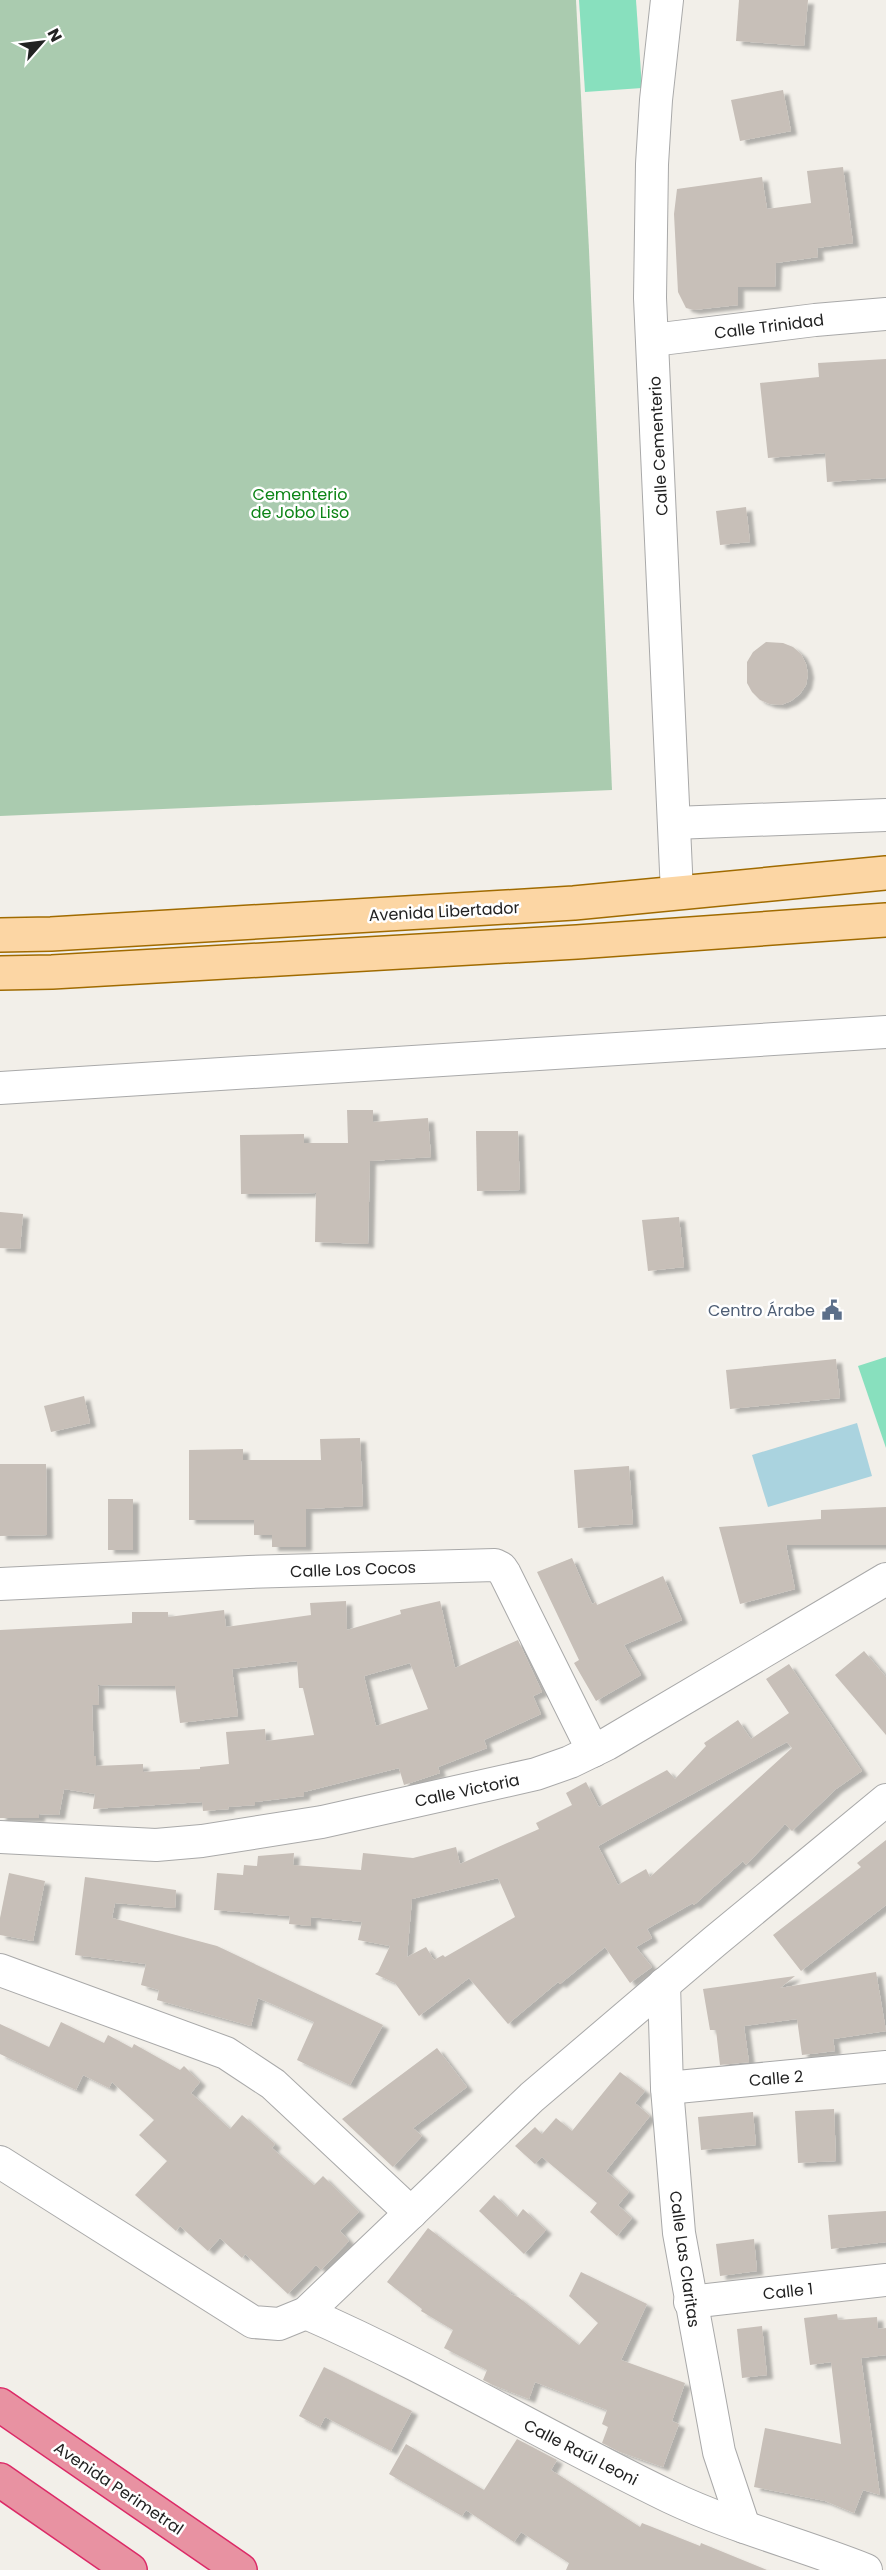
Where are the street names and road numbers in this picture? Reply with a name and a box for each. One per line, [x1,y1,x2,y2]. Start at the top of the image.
street label: Calle Trinidad [713,308,825,345]
street label: Calle Cementerio [643,375,674,517]
street label: Avenida Libertador [368,896,520,927]
street label: Calle Los Cocos [290,1556,416,1583]
street label: Calle Victoria [413,1768,522,1813]
street label: Calle 2 [748,2065,804,2092]
street label: Calle Las Claritas [664,2189,705,2329]
street label: Calle 1 [762,2277,814,2306]
street label: Calle Raúl Leoni [520,2414,642,2491]
street label: Avenida Perimetral [49,2436,188,2540]

